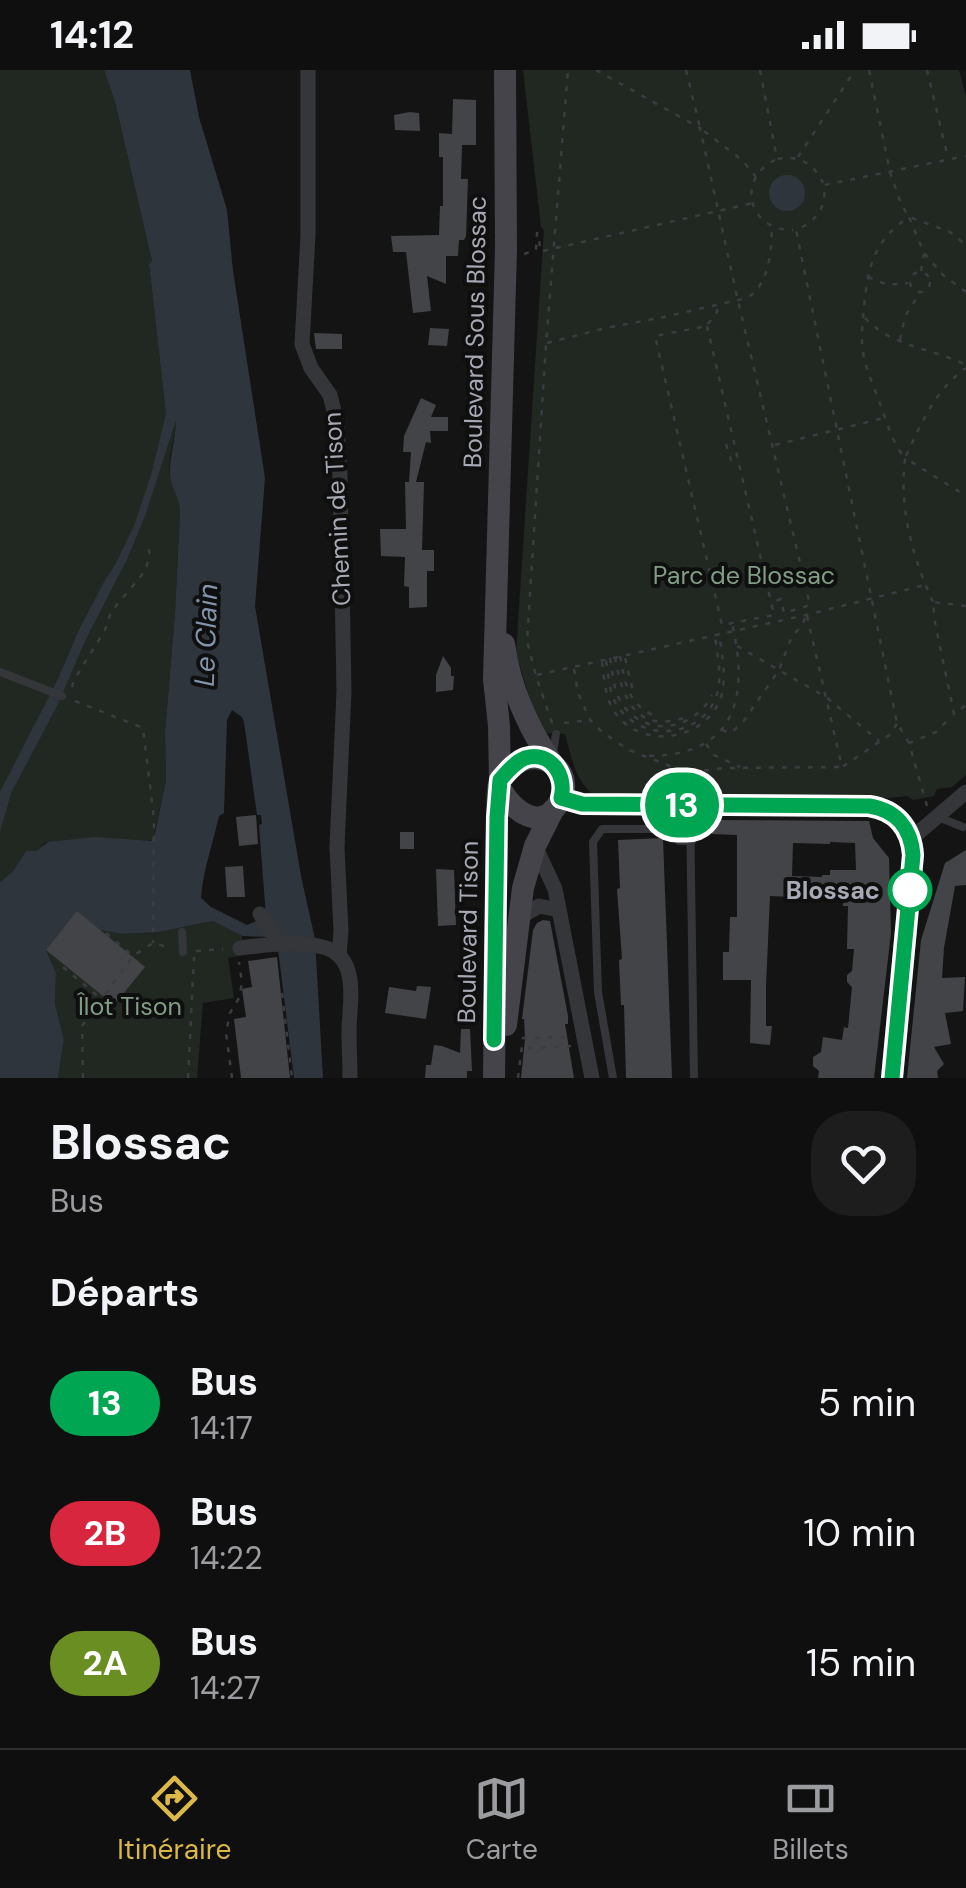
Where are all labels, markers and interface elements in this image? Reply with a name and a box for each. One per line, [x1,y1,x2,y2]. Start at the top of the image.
text: 14:12 [50,10,134,60]
street label: Boulevard Sous Blossac [456,196,494,468]
street label: Chemin de Tison [315,411,359,607]
park label: Parc de Blossac [653,559,835,592]
water label: Le Clain [186,583,226,687]
line badge: 13 [637,772,727,838]
text: 13 [665,782,699,828]
street label: Boulevard Tison [450,840,486,1024]
marker: Blossac [889,869,931,911]
place label: Blossac [786,874,880,907]
park label: Îlot Tison [77,990,182,1023]
text: Blossac [50,1111,231,1174]
button: heart [811,1111,916,1216]
text: Bus [50,1180,104,1222]
text: Départs [50,1268,199,1318]
text: Bus [190,1357,258,1407]
text: 5 min [818,1378,916,1428]
text: 13 [88,1380,122,1426]
text: 14:17 [190,1407,253,1449]
text: Bus [190,1487,258,1537]
text: 10 min [803,1508,916,1558]
text: 2B [84,1510,126,1556]
text: 14:22 [190,1537,263,1579]
text: Bus [190,1617,258,1667]
text: 15 min [806,1638,916,1688]
text: 2A [82,1640,128,1686]
text: 14:27 [190,1667,261,1709]
tab: Itinéraire [117,1771,231,1868]
tab: Carte [466,1771,538,1868]
tab: Billets [772,1771,849,1868]

